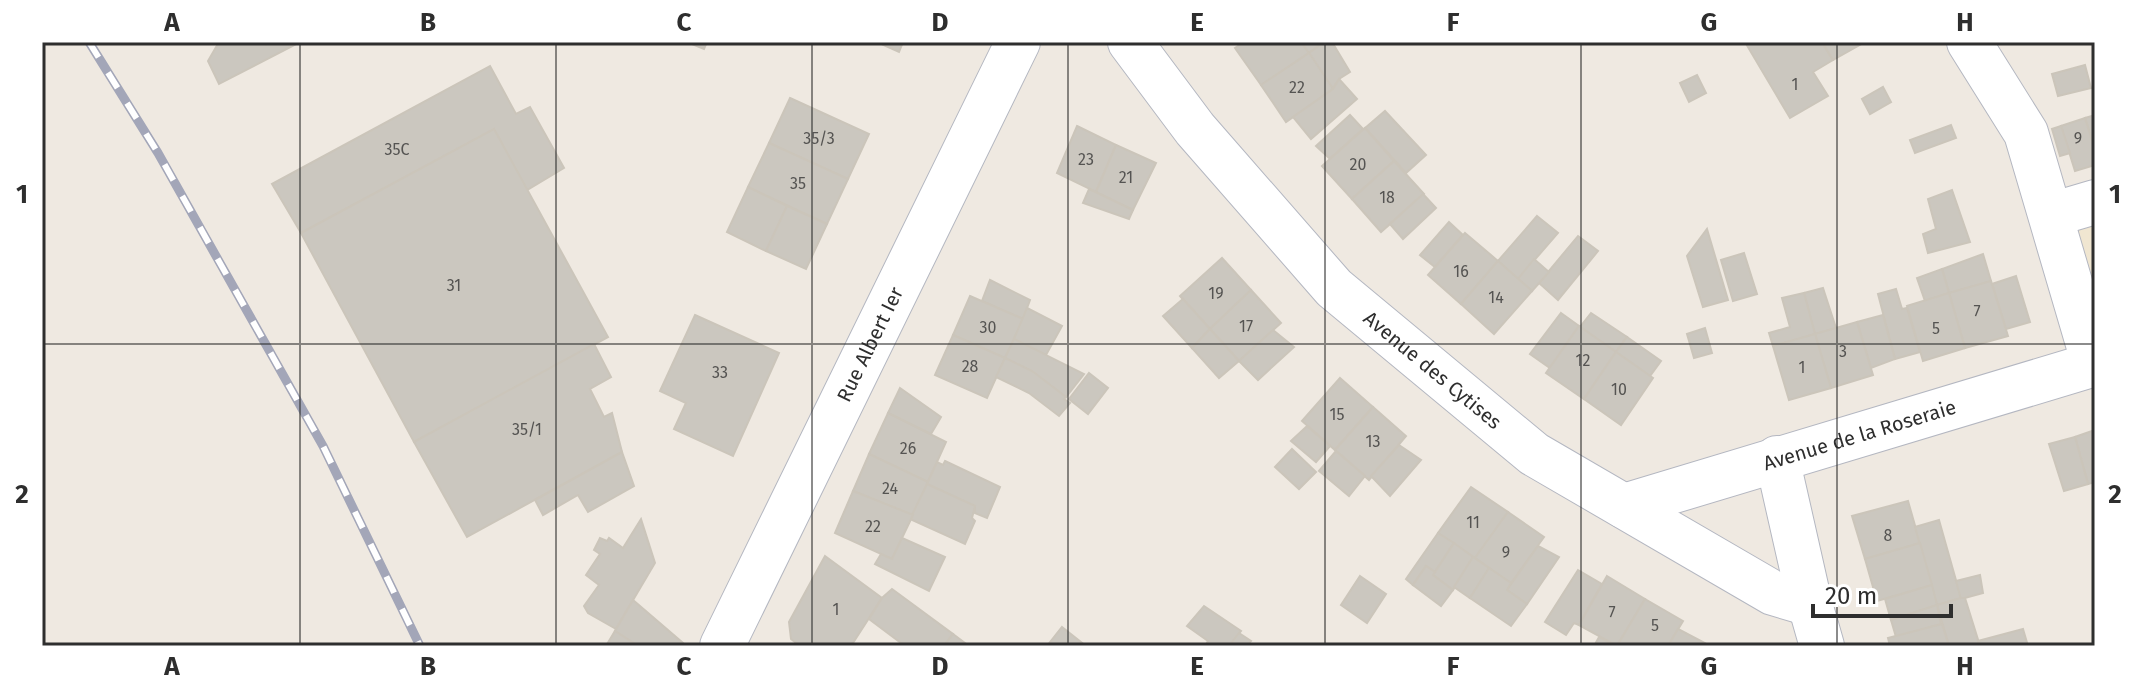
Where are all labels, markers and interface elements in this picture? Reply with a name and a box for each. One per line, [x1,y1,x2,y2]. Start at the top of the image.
text: A [163,7,180,38]
text: B [420,7,436,38]
text: C [677,7,692,38]
text: D [932,7,949,38]
text: E [1190,7,1204,38]
text: F [1447,7,1460,38]
text: G [1701,7,1717,38]
text: H [1956,7,1974,38]
house number: 1 [1792,75,1798,94]
house number: 22 [1289,78,1305,97]
house number: 35/3 [803,129,835,148]
house number: 9 [2074,129,2082,148]
house number: 35C [385,140,410,159]
house number: 23 [1078,150,1094,169]
house number: 20 [1350,155,1366,174]
house number: 21 [1119,168,1133,187]
house number: 35 [790,174,806,193]
text: 1 [16,179,28,210]
text: 1 [2109,179,2121,210]
house number: 18 [1379,188,1395,207]
house number: 16 [1453,262,1469,281]
house number: 31 [447,276,461,295]
street label: Rue Albert Ier [832,283,908,406]
house number: 19 [1208,284,1224,303]
house number: 14 [1488,288,1504,307]
house number: 7 [1973,302,1981,321]
street label: Avenue des Cytises [1359,306,1506,434]
house number: 17 [1239,317,1253,336]
house number: 30 [980,318,997,337]
house number: 5 [1932,319,1940,338]
house number: 3 [1839,342,1847,361]
house number: 12 [1576,351,1590,370]
house number: 28 [962,357,979,376]
house number: 1 [1799,358,1805,377]
house number: 33 [712,363,728,382]
house number: 10 [1611,380,1627,399]
street label: Avenue de la Roseraie [1760,395,1959,475]
house number: 15 [1330,405,1344,424]
house number: 35/1 [512,420,542,439]
house number: 13 [1366,432,1380,451]
house number: 26 [900,439,916,458]
text: 2 [15,479,29,510]
house number: 24 [882,479,898,498]
text: 2 [2108,479,2122,510]
house number: 11 [1466,513,1480,532]
house number: 22 [865,517,881,536]
house number: 8 [1884,526,1893,545]
house number: 9 [1502,543,1510,562]
scale bar [1813,568,1951,618]
text: 20 m [1825,582,1877,610]
house number: 1 [833,600,839,619]
house number: 7 [1608,603,1616,622]
house number: 5 [1651,616,1659,635]
text: A [163,651,180,682]
text: B [420,651,436,682]
text: C [677,651,692,682]
text: D [932,651,949,682]
text: E [1190,651,1204,682]
text: F [1447,651,1460,682]
text: G [1701,651,1717,682]
text: H [1956,651,1974,682]

